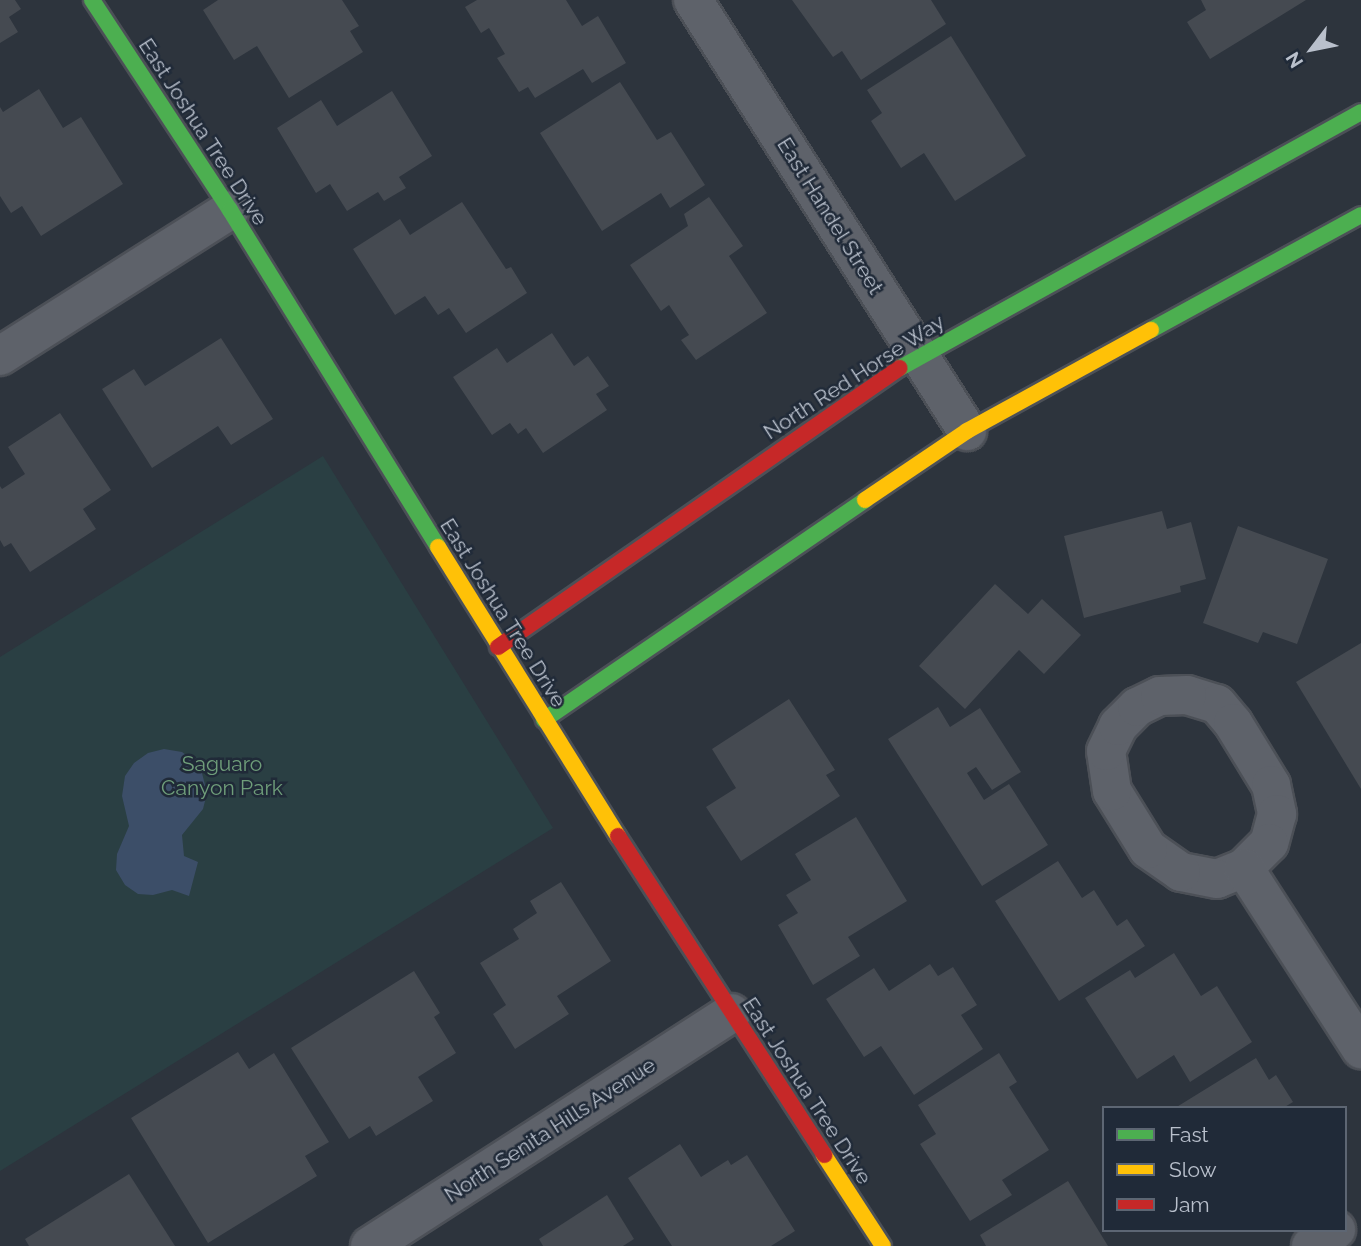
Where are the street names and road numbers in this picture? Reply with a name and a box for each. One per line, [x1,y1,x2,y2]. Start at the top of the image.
street label: East Joshua Tree Drive [133,33,273,231]
street label: East Handel Street [771,133,889,299]
street label: North Red Horse Way [759,309,949,445]
street label: East Joshua Tree Drive [434,514,572,712]
street label: East Joshua Tree Drive [737,992,877,1190]
street label: North Senita Hills Avenue [440,1052,660,1208]

